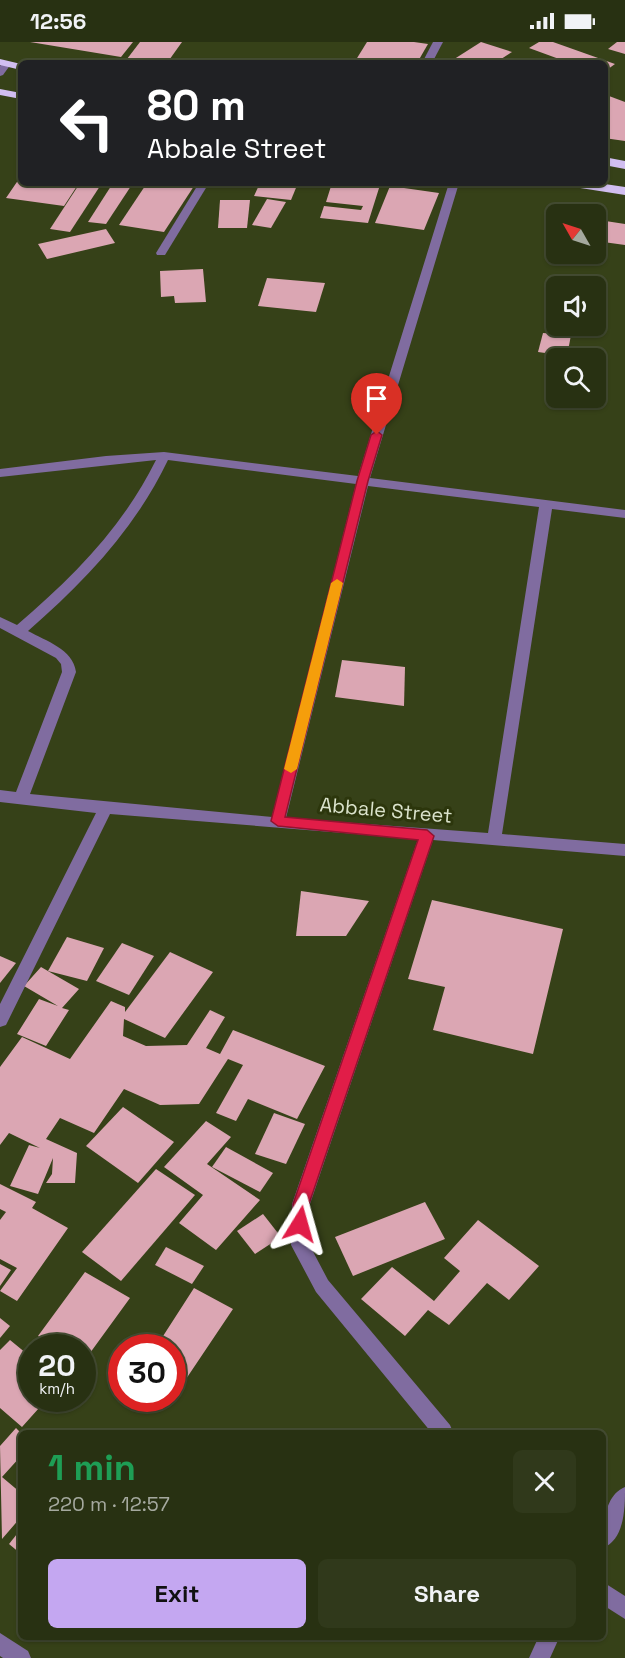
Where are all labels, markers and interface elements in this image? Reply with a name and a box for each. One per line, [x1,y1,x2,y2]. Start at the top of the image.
text: 12:56 [30,7,86,35]
text: 80 m [147,79,246,132]
icon: left [48,84,126,162]
text: Abbale Street [147,131,326,166]
north arrow [546,204,606,264]
map controls [546,204,606,408]
button: sound [546,276,606,336]
button: search [546,348,606,408]
pin [351,373,402,435]
icon: arrive [360,382,393,415]
street label: Abbale Street [319,791,453,829]
position arrow [268,1192,332,1256]
speed limit sign: 30 [108,1334,186,1412]
text: 20 [38,1346,76,1385]
text: km/h [39,1379,75,1398]
text: 1 min [48,1445,136,1491]
button: close [513,1450,576,1513]
text: 220 m · 12:57 [48,1491,170,1517]
button: Exit [48,1559,306,1628]
button: Share [318,1559,576,1628]

